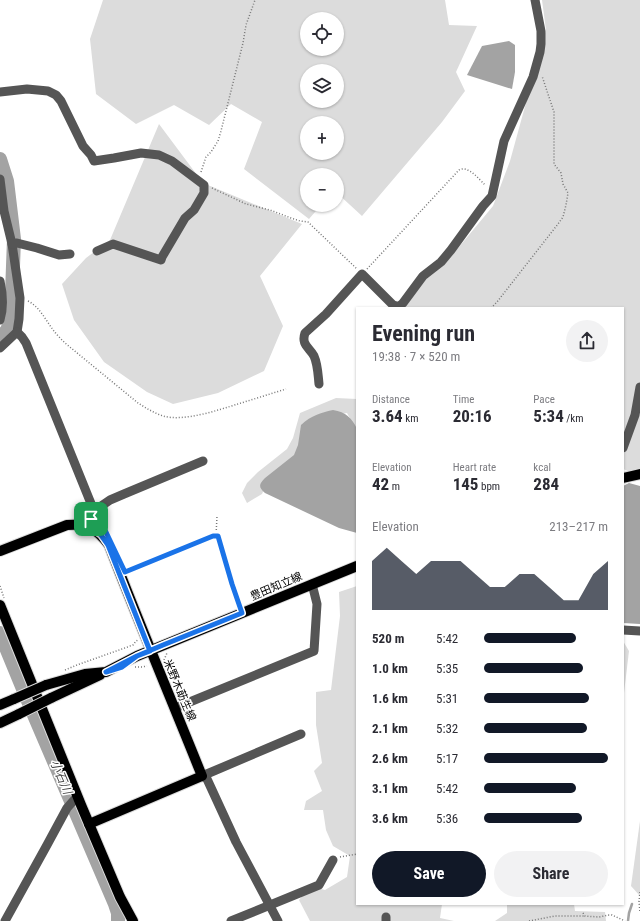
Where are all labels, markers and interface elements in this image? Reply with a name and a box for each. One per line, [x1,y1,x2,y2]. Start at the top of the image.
map controls [300,12,344,212]
button: locate [300,12,344,56]
button: layers [300,64,344,108]
button: + [300,116,344,160]
button: − [300,168,344,212]
button: share [566,320,608,362]
text: Evening run [372,321,475,346]
text: 19:38 · 7 × 520 m [372,349,460,364]
text: Distance [372,393,410,406]
text: Time [453,393,474,406]
text: Pace [533,393,555,406]
text: 3.64 [372,406,403,426]
text: 20:16 [453,406,492,426]
text: 5:34 [533,406,564,426]
text: km [403,412,418,425]
text: /km [564,412,584,425]
text: Elevation [372,461,412,474]
text: Heart rate [453,461,496,474]
text: kcal [533,461,551,474]
text: 42 [372,474,389,494]
text: 145 [453,474,478,494]
text: 284 [533,474,559,494]
text: m [389,480,400,493]
text: bpm [478,480,500,493]
pin [74,502,108,536]
icon: arrive [80,508,102,530]
text: Elevation [372,519,419,534]
text: 213–217 m [549,519,608,534]
street label: 豊田知立線 [248,570,304,603]
text: 520 m [372,631,404,646]
text: 5:42 [436,631,458,646]
street label: 米野木莇生線 [161,657,198,723]
text: 1.0 km [372,661,408,676]
text: 5:35 [436,661,458,676]
text: 1.6 km [372,691,408,706]
text: 5:31 [436,691,458,706]
text: 2.1 km [372,721,408,736]
text: 5:32 [436,721,458,736]
text: 2.6 km [372,751,408,766]
text: 5:17 [436,751,458,766]
water label: 小石川 [48,758,75,798]
text: 3.1 km [372,781,408,796]
text: 5:42 [436,781,458,796]
text: 3.6 km [372,811,408,826]
text: 5:36 [436,811,458,826]
button: Save [372,851,486,897]
button: Share [494,851,608,897]

